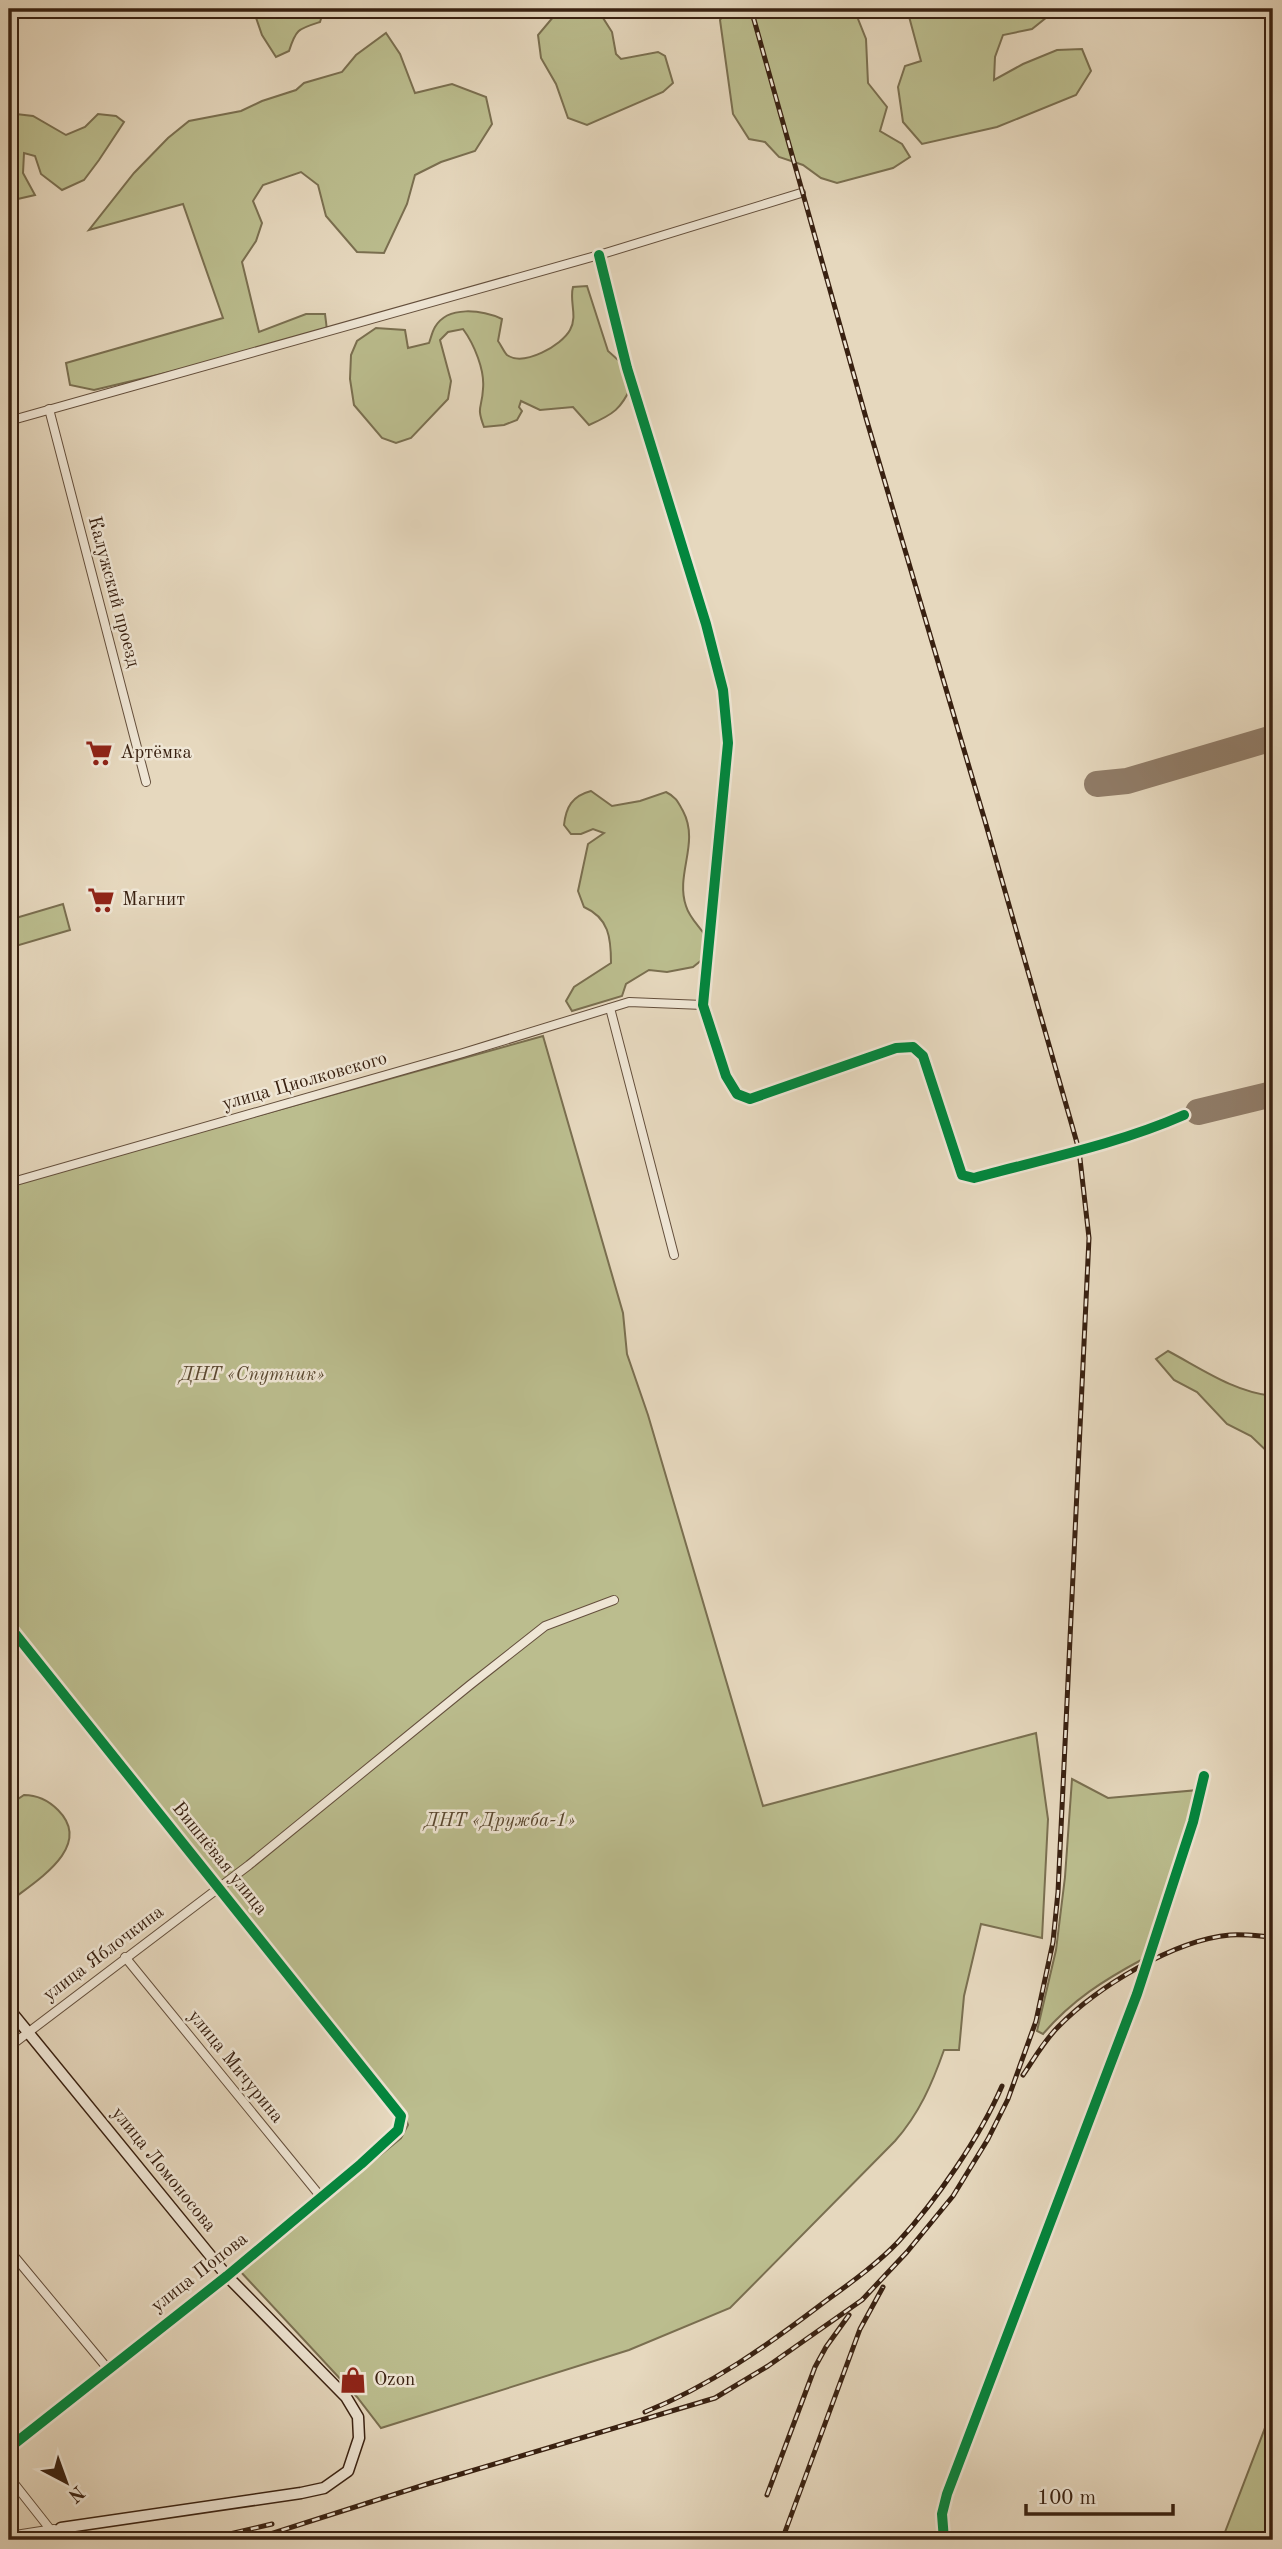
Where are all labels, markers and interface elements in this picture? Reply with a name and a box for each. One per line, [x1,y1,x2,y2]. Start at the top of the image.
street label: Калужский проезд [84,514,142,670]
supermarket icon: Артёмка [84,738,114,768]
place label: Артёмка [120,744,193,763]
supermarket icon: Магнит [86,885,116,915]
place label: Магнит [122,891,185,910]
street label: улица Циолковского [220,1049,390,1115]
park label: ДНТ «Спутник» [176,1366,325,1385]
street label: Вишнёвая улица [168,1799,271,1920]
park label: ДНТ «Дружба-1» [422,1811,575,1831]
street label: улица Яблочкина [40,1902,168,2005]
street label: улица Мичурина [184,2007,287,2128]
street label: улица Ломоносова [107,2104,219,2237]
street label: улица Попова [148,2229,252,2316]
shop icon: Ozon [338,2365,368,2395]
place label: Ozon [374,2371,415,2390]
north arrow [32,2448,102,2518]
scale bar [1026,2472,1174,2516]
text: N [63,2481,87,2505]
text: 100 m [1037,2488,1096,2509]

